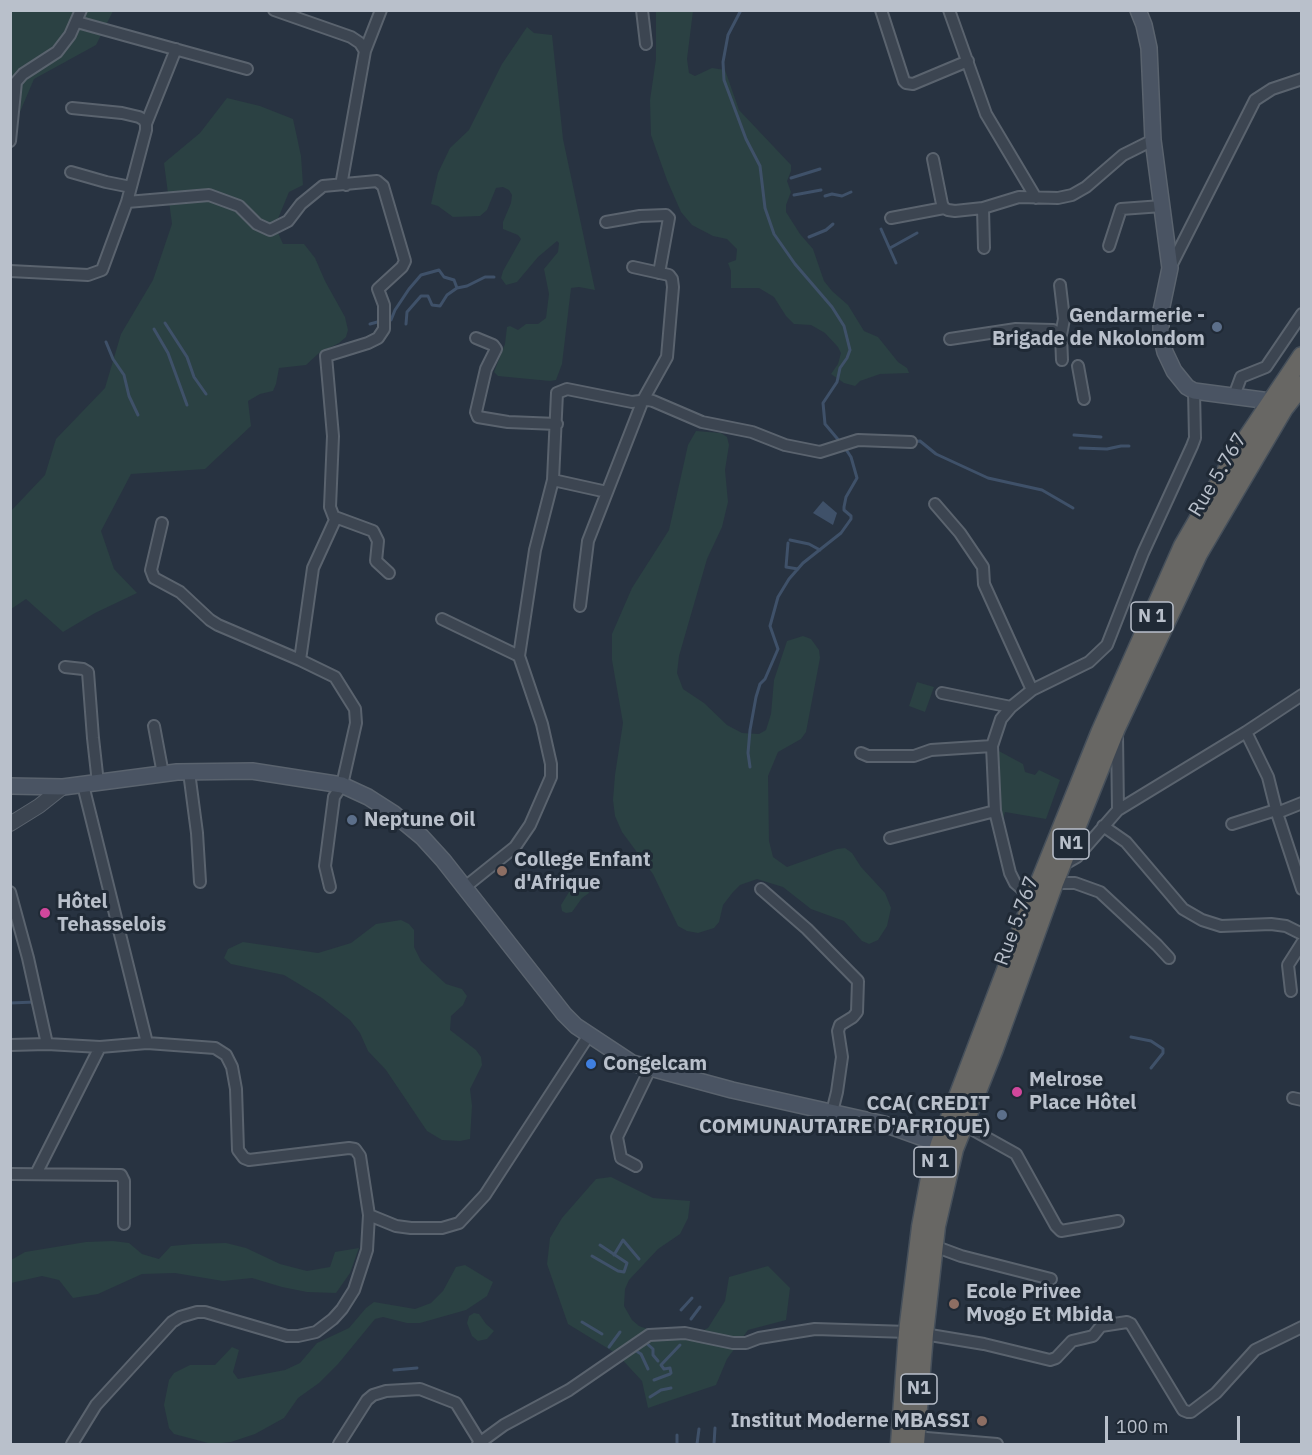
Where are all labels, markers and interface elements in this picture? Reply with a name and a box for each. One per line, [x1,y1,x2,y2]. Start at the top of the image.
place label: Gendarmerie - Brigade de Nkolondom [992,304,1205,351]
marker: Gendarmerie - Brigade de Nkolondom [1210,320,1224,334]
street label: Rue 5.767 [1184,429,1252,521]
road number: N 1 [1131,602,1173,632]
place label: Neptune Oil [364,808,475,832]
marker: Neptune Oil [345,813,359,827]
road number: N1 [1053,829,1089,859]
place label: College Enfant d'Afrique [514,848,651,895]
marker: College Enfant d'Afrique [495,864,509,878]
street label: Rue 5.767 [990,873,1044,969]
place label: Hôtel Tehasselois [57,890,166,937]
marker: Hôtel Tehasselois [38,906,52,920]
place label: Congelcam [603,1052,707,1076]
marker: Congelcam [584,1057,598,1071]
place label: Melrose Place Hôtel [1029,1068,1136,1115]
marker: Melrose Place Hôtel [1010,1085,1024,1099]
place label: CCA( CREDIT COMMUNAUTAIRE D'AFRIQUE) [699,1092,990,1139]
marker: CCA( CREDIT COMMUNAUTAIRE D'AFRIQUE) [995,1108,1009,1122]
road number: N 1 [914,1147,956,1177]
place label: Ecole Privee Mvogo Et Mbida [966,1280,1113,1327]
marker: Ecole Privee Mvogo Et Mbida [947,1297,961,1311]
road number: N1 [901,1374,937,1404]
scale bar [1108,1404,1243,1442]
place label: Institut Moderne MBASSI [731,1409,970,1433]
marker: Institut Moderne MBASSI [975,1414,989,1428]
text: 100 m [1116,1415,1168,1438]

